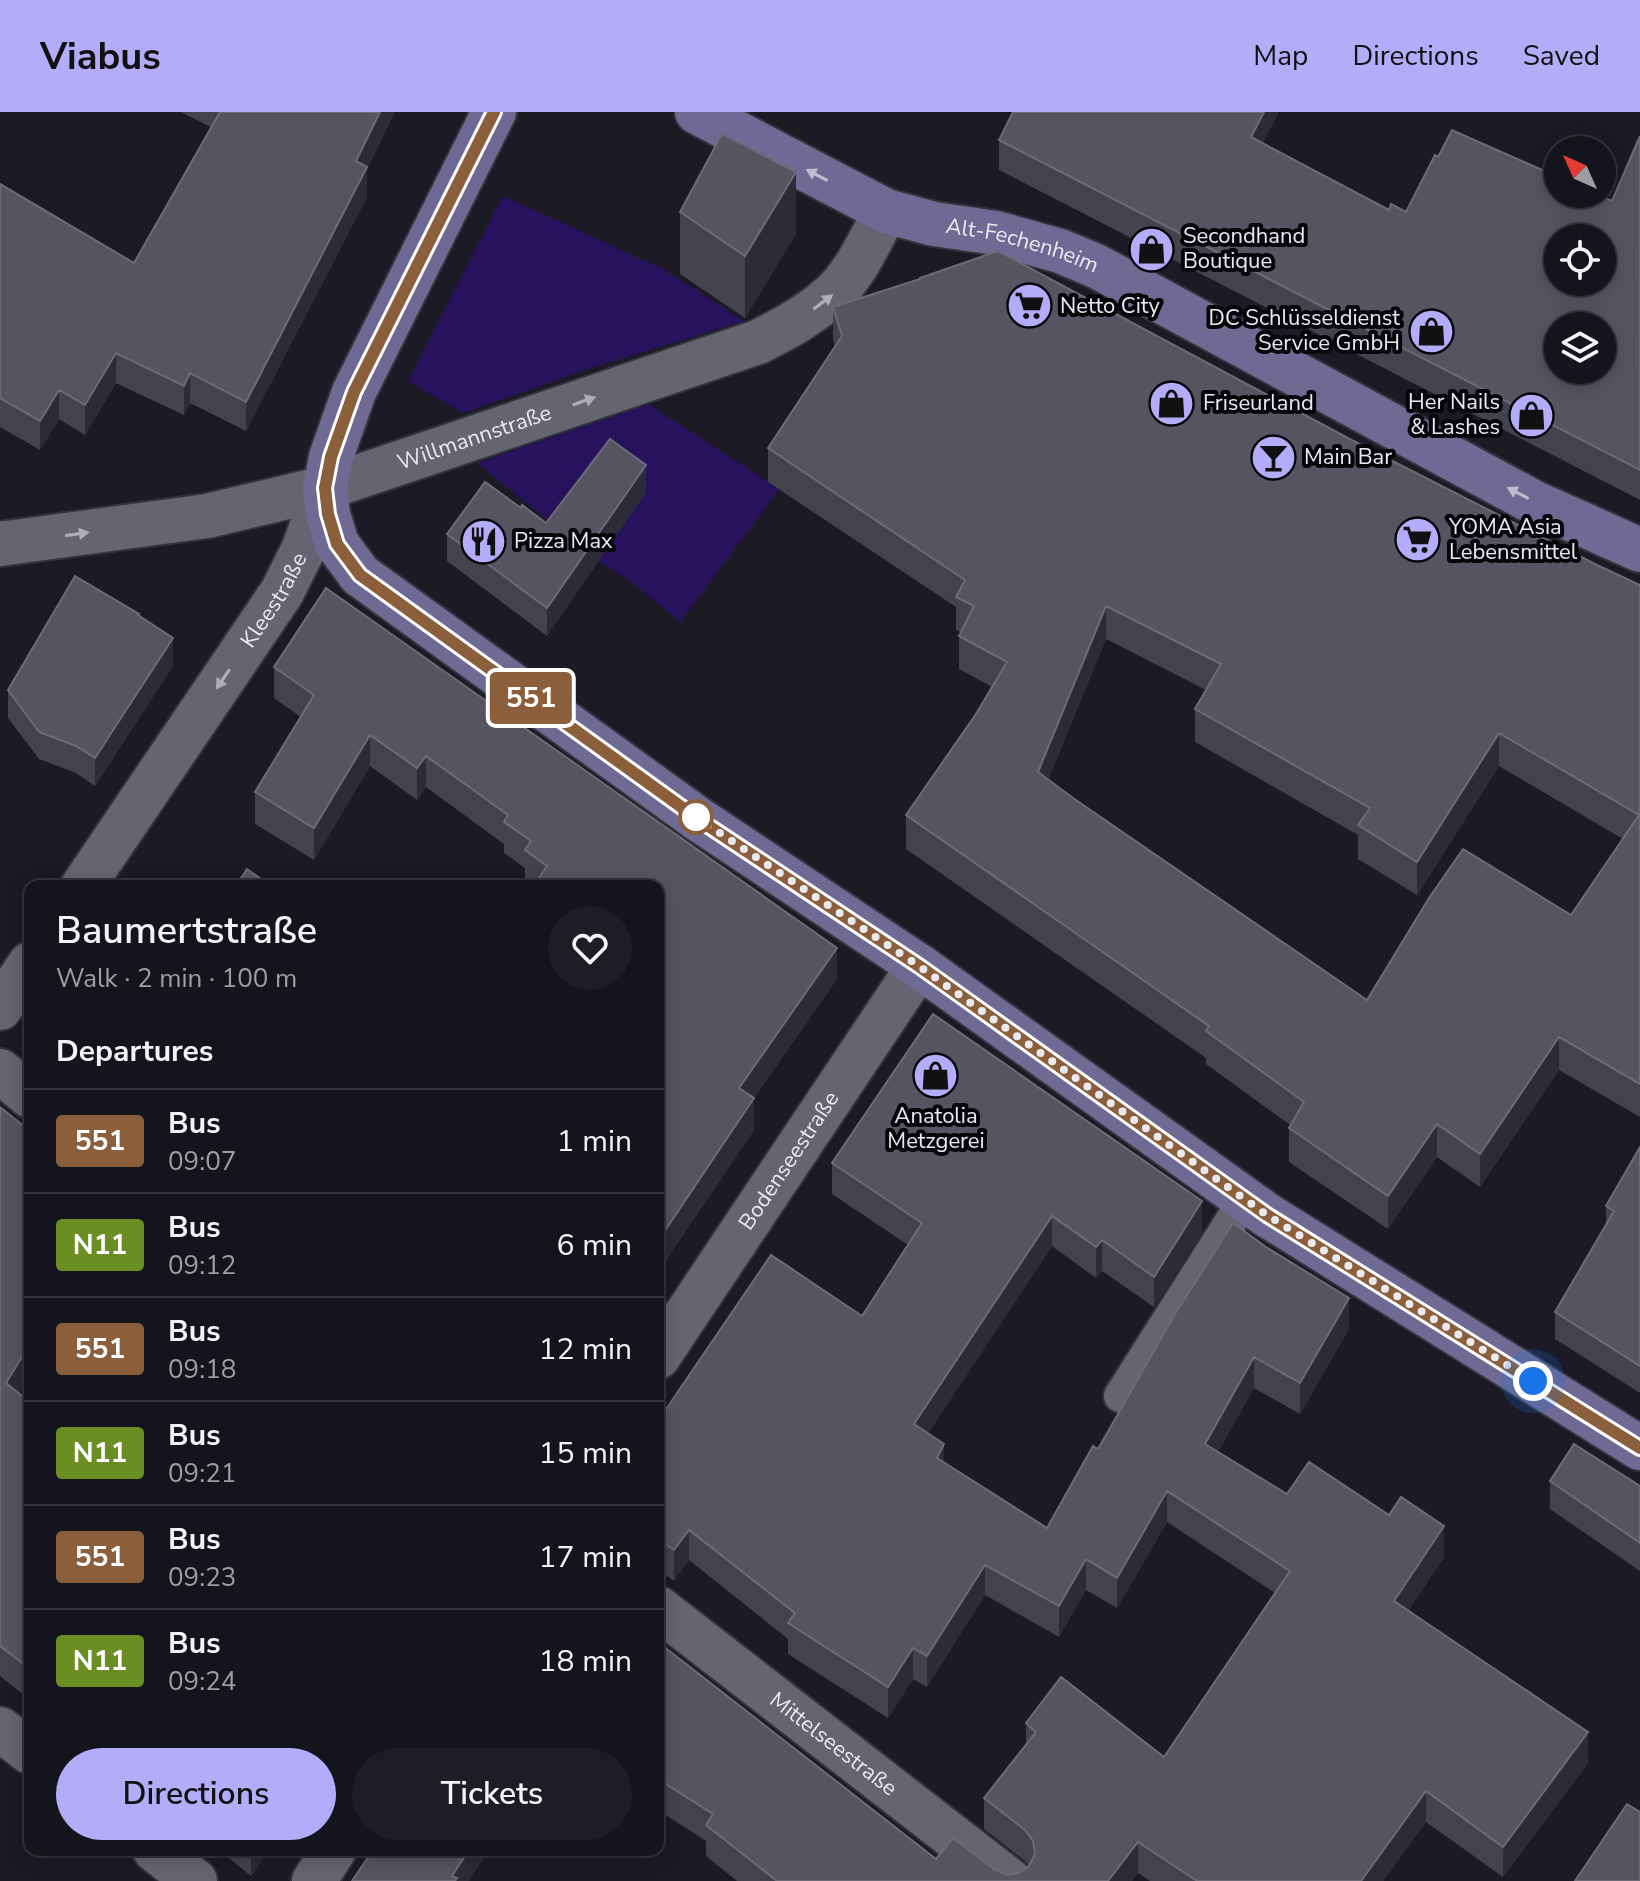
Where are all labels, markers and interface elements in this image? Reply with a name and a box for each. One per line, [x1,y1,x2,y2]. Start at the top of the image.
text: Viabus [40,31,161,82]
text: Map [1253,37,1308,75]
text: Directions [1352,37,1479,75]
text: Saved [1523,37,1600,75]
north arrow [1544,136,1616,208]
map controls [1544,136,1616,384]
one-way arrow [806,168,829,181]
street label: Alt-Fechenheim [944,211,1103,280]
place label: Secondhand Boutique [1183,221,1305,276]
button: locate [1544,224,1616,296]
shop icon: Secondhand Boutique [1128,225,1176,273]
supermarket icon: Netto City [1005,282,1053,330]
place label: Netto City [1060,291,1161,321]
one-way arrow [813,295,833,311]
place label: DC Schlüsseldienst Service GmbH [1209,303,1400,358]
shop icon: DC Schlüsseldienst Service GmbH [1407,307,1455,355]
button: layers [1544,312,1616,384]
shop icon: Friseurland [1148,379,1196,427]
place label: Her Nails & Lashes [1408,387,1500,442]
place label: Friseurland [1203,388,1314,418]
shop icon: Her Nails & Lashes [1507,391,1555,439]
one-way arrow [573,395,597,407]
street label: Willmannstraße [394,398,556,477]
bar icon: Main Bar [1249,433,1297,481]
place label: Main Bar [1304,442,1392,472]
one-way arrow [1507,487,1530,500]
place label: YOMA Asia Lebensmittel [1448,512,1578,567]
supermarket icon: YOMA Asia Lebensmittel [1394,516,1442,564]
restaurant icon: Pizza Max [459,517,507,565]
place label: Pizza Max [514,526,613,556]
one-way arrow [65,527,90,540]
street label: Kleestraße [234,548,314,654]
one-way arrow [216,669,231,690]
line badge: 551 [485,672,577,724]
text: 551 [506,679,556,717]
unlabelled marker [679,800,713,834]
text: Baumertstraße [56,905,317,956]
button: heart [548,906,632,990]
text: Walk · 2 min · 100 m [56,961,297,996]
text: Departures [56,1031,213,1072]
shop icon: Anatolia Metzgerei [912,1051,960,1099]
street label: Bodenseestraße [732,1085,846,1236]
place label: Anatolia Metzgerei [887,1101,985,1156]
text: Bus [168,1103,221,1144]
text: 1 min [557,1121,632,1162]
text: 551 [75,1122,125,1160]
text: 09:07 [168,1144,236,1179]
text: Bus [168,1207,221,1248]
text: 6 min [557,1225,632,1266]
text: N11 [73,1226,127,1264]
text: 09:12 [168,1248,236,1283]
text: Bus [168,1311,221,1352]
text: 12 min [539,1329,632,1370]
text: 551 [75,1330,125,1368]
text: 09:18 [168,1352,236,1387]
your location [1513,1361,1553,1401]
text: Bus [168,1415,221,1456]
text: 15 min [539,1433,632,1474]
text: N11 [73,1434,127,1472]
text: 09:21 [168,1456,236,1491]
text: Bus [168,1519,221,1560]
text: 17 min [539,1537,632,1578]
text: 551 [75,1538,125,1576]
text: 09:23 [168,1560,236,1595]
text: Bus [168,1623,221,1664]
text: 18 min [539,1641,632,1682]
text: N11 [73,1642,127,1680]
text: 09:24 [168,1664,236,1699]
street label: Mittelseestraße [763,1685,903,1803]
button: Directions [56,1748,336,1840]
button: Tickets [352,1748,632,1840]

